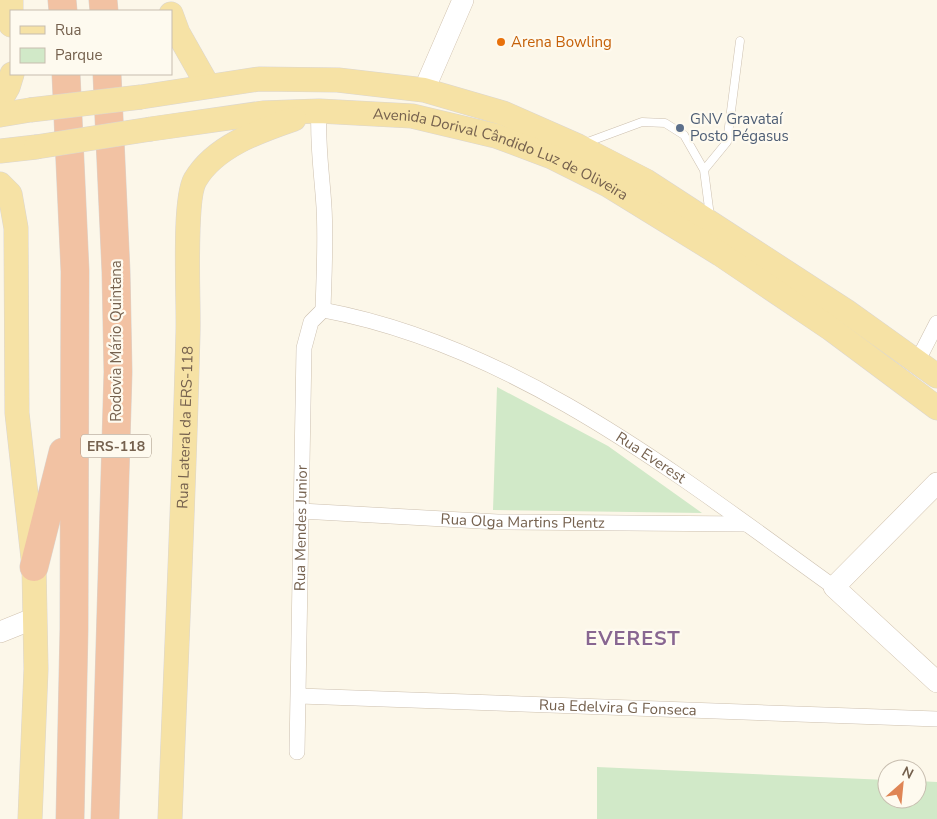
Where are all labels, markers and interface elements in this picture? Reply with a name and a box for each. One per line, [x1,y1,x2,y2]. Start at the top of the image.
legend [10,10,172,75]
text: Rua [55,20,81,40]
place label: Arena Bowling [511,32,612,52]
marker: Arena Bowling [495,36,507,48]
text: Parque [55,45,103,65]
street label: Avenida Dorival Cândido Luz de Oliveira [372,104,632,205]
place label: GNV Gravataí Posto Pégasus [690,109,789,146]
marker: GNV Gravataí Posto Pégasus [674,122,686,134]
street label: Rodovia Mário Quintana [106,260,126,422]
street label: Rua Lateral da ERS-118 [172,345,198,509]
street label: Rua Everest [612,427,691,488]
road number: ERS-118 [81,434,151,458]
street label: Rua Mendes Junior [290,464,312,591]
street label: Rua Olga Martins Plentz [440,509,605,533]
district label: EVEREST [585,625,681,652]
street label: Rua Edelvira G Fonseca [539,695,697,720]
north arrow [877,759,927,809]
text: N [899,762,917,784]

